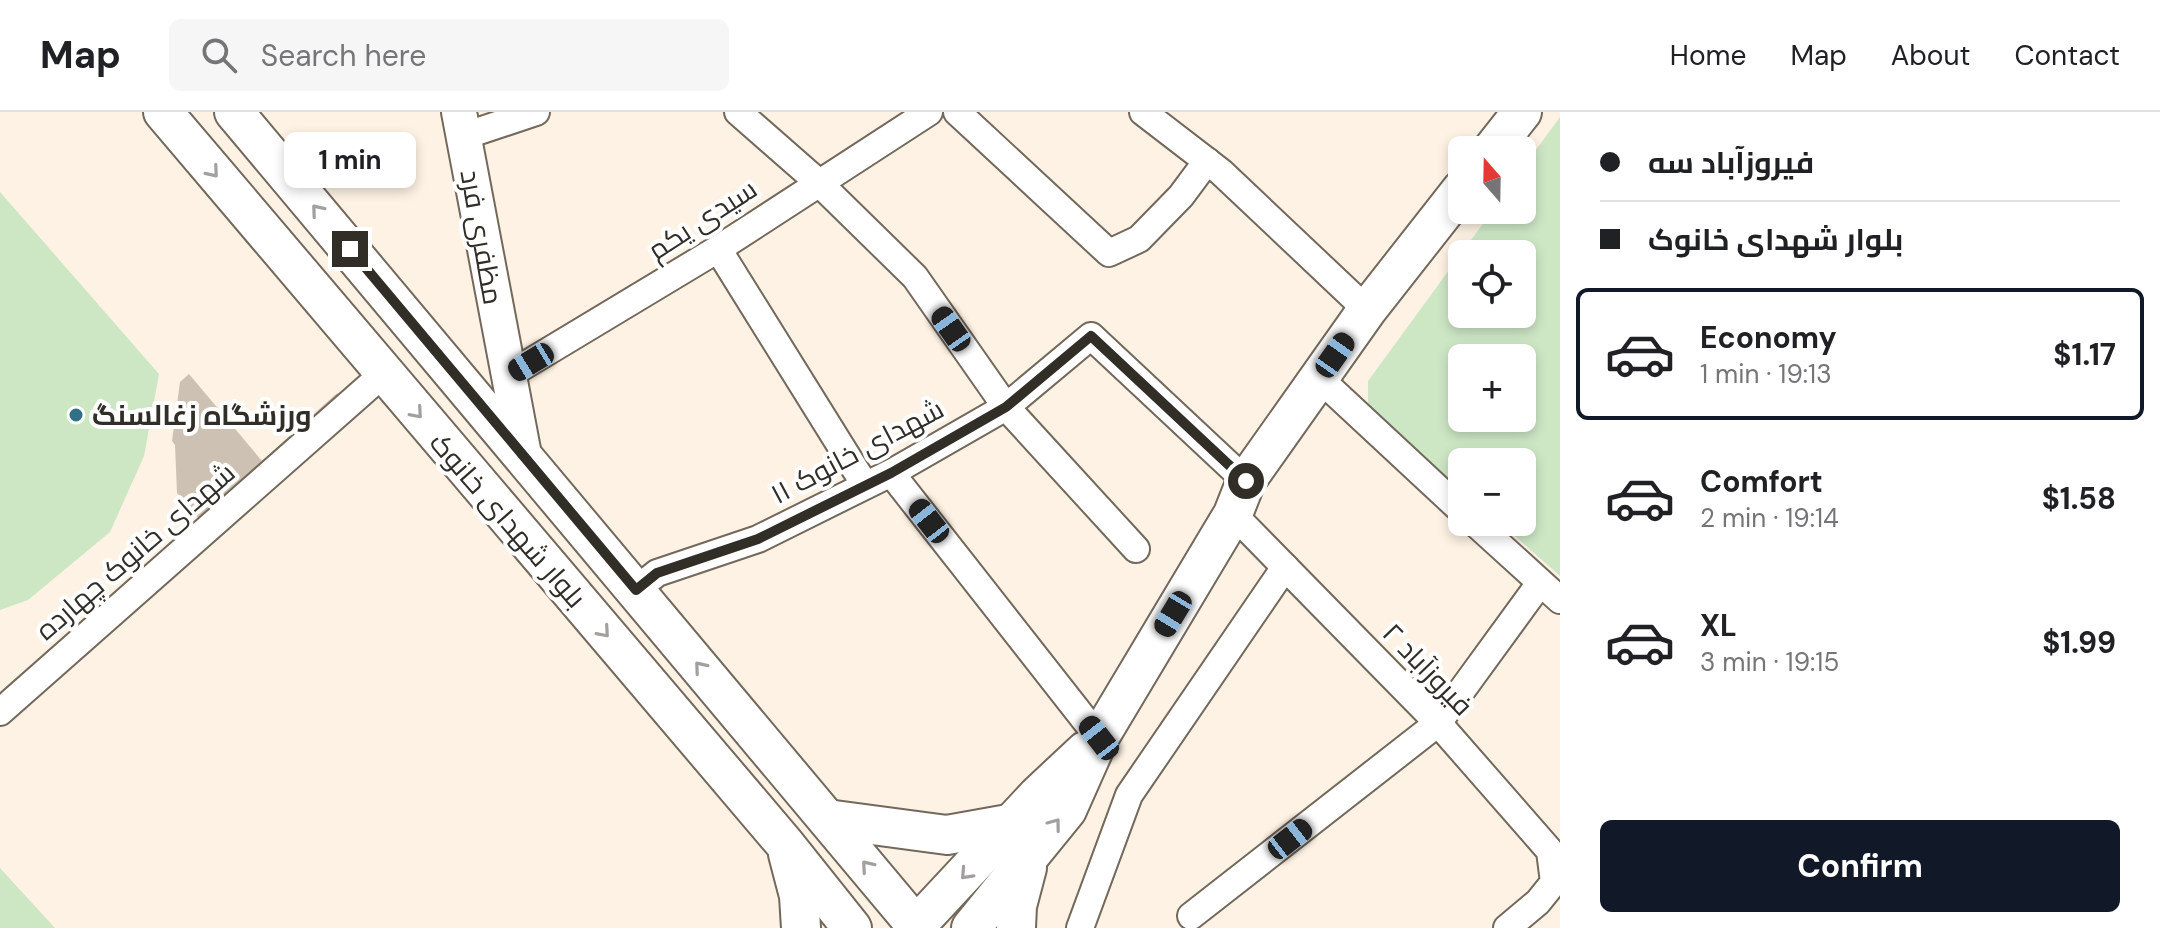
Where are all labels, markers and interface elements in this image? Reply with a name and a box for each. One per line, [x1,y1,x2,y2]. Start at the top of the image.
search box [169,19,729,91]
text: Map [40,30,121,80]
icon: search [197,33,241,77]
text: Search here [261,36,426,75]
text: Home [1670,37,1746,74]
text: Map [1790,37,1847,74]
text: About [1891,37,1970,74]
text: Contact [2014,37,2120,74]
callout: 1 min [284,133,416,189]
north arrow [1448,136,1536,224]
map controls [1448,136,1536,536]
text: 1 min [318,143,382,177]
text: فیروزآباد سه [1648,143,1814,182]
one-way arrow [203,162,218,177]
street label: مظفری فرد [451,167,512,308]
street label: سیدی یکم [641,170,765,269]
one-way arrow [312,205,327,220]
text: بلوار شهدای خانوک [1648,220,1903,259]
route end [332,231,368,267]
button: locate [1448,240,1536,328]
car [927,302,975,356]
icon: car [1604,318,1676,390]
text: Economy [1700,318,1837,357]
car [1311,328,1359,382]
text: $1.17 [2053,335,2116,374]
car [504,339,558,385]
button: + [1448,344,1536,432]
text: 1 min · 19:13 [1700,357,1832,391]
street label: شهدای خانوک ۱۱ [764,390,950,513]
place label: ورزشگاه زغالسنگ [92,397,312,434]
one-way arrow [407,404,422,419]
marker: ورزشگاه زغالسنگ [67,406,85,424]
street label: بلوار شهدای خانوک [421,425,594,616]
button: − [1448,448,1536,536]
street label: شهدای خانوک چهارده [28,454,243,648]
icon: car [1604,462,1676,534]
text: Comfort [1700,462,1823,501]
route start [1228,463,1264,499]
text: $1.58 [2042,479,2116,518]
car [905,495,953,547]
text: 2 min · 19:14 [1700,501,1839,535]
car [1150,587,1196,641]
icon: car [1604,606,1676,678]
text: XL [1700,606,1737,645]
street label: فیروزآباد ۲ [1374,615,1481,724]
one-way arrow [594,623,609,637]
text: $1.99 [2042,623,2116,662]
text: 3 min · 19:15 [1700,645,1839,679]
one-way arrow [695,661,710,676]
car [1075,712,1123,764]
car [1264,815,1316,863]
one-way arrow [1046,819,1060,833]
button: Confirm [1600,820,2120,912]
one-way arrow [862,861,876,876]
one-way arrow [961,864,975,879]

